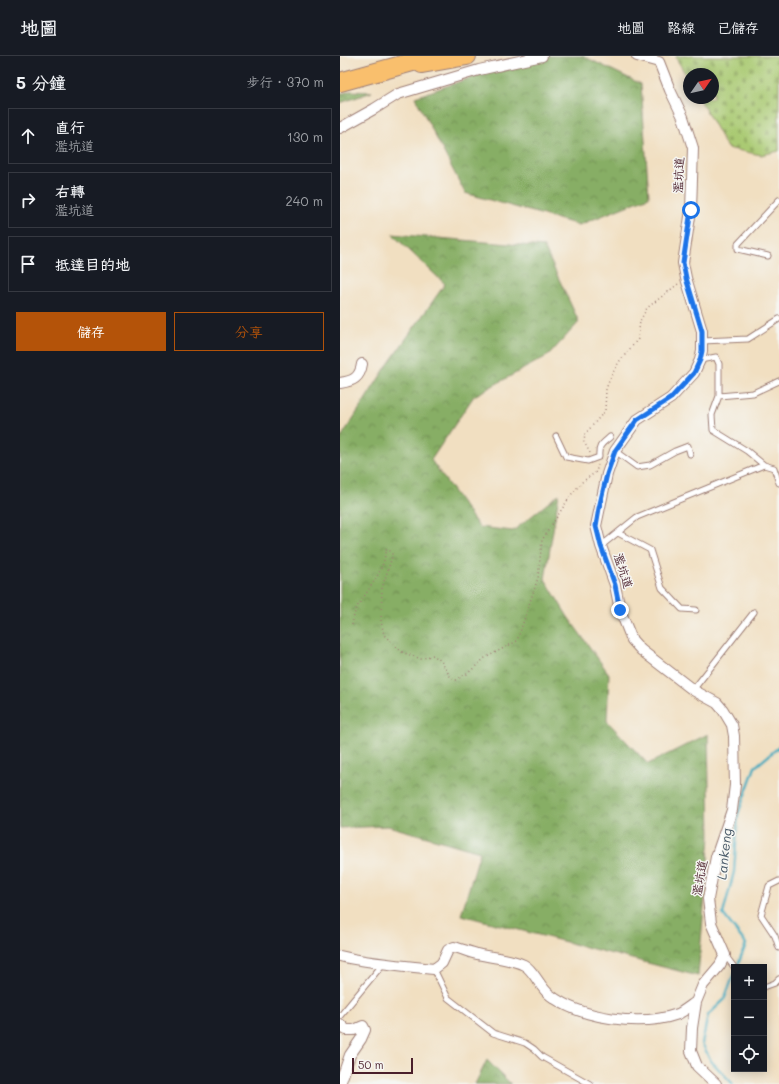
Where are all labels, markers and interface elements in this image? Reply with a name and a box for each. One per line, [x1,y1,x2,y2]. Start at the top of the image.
text: 地圖 [20,15,58,40]
text: 地圖 [617,18,645,37]
text: 路線 [667,18,695,37]
text: 已儲存 [717,18,759,37]
north arrow [683,68,719,104]
text: 5 分鐘 [16,71,66,93]
text: 步行 · 370 m [247,73,324,90]
text: 直行 [55,117,85,137]
icon: ahead [17,125,39,147]
text: 130 m [287,128,323,145]
text: 濫坑道 [55,137,94,154]
street label: 濫坑道 [669,157,687,193]
text: 右轉 [55,181,85,201]
icon: right [17,189,39,211]
text: 240 m [286,192,323,209]
text: 濫坑道 [55,201,94,218]
route start [682,201,700,219]
icon: arrive [17,253,39,275]
text: 抵達目的地 [55,254,130,274]
button: 儲存 [16,312,166,351]
button: 分享 [174,312,324,351]
street label: 濫坑道 [611,551,637,590]
route end [611,601,629,619]
water label: Lankeng [712,827,735,881]
street label: 濫坑道 [688,859,710,897]
map controls [731,964,767,1072]
button: + [731,964,767,1000]
button: − [731,1000,767,1036]
button: locate [731,1036,767,1072]
scale bar [352,1056,413,1075]
text: 50 m [358,1057,384,1072]

